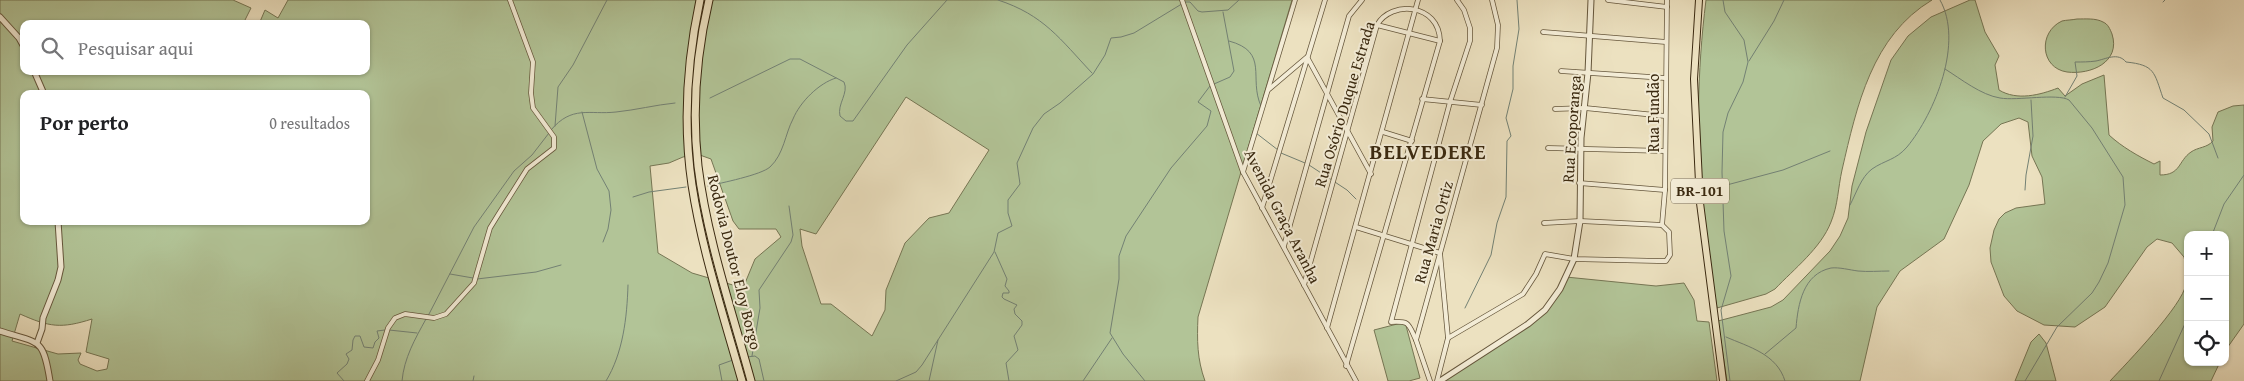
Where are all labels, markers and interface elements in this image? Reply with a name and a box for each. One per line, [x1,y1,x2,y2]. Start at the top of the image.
street label: Rua Osório Duque Estrada [1307,18,1381,190]
search box [20,20,370,75]
icon: search [38,34,66,62]
text: Pesquisar aqui [78,34,193,62]
street label: Rua Ecoporanga [1555,74,1587,184]
street label: Rua Fundão [1641,74,1665,152]
text: Por perto [40,107,129,138]
text: 0 resultados [269,111,350,135]
district label: BELVEDERE [1370,136,1486,167]
street label: Avenida Graça Aranha [1239,145,1327,288]
street label: Rodovia Doutor Eloy Borgo [702,172,768,352]
street label: Rua Maria Ortiz [1407,178,1459,286]
road number: BR-101 [1671,178,1729,204]
map controls [2184,231,2229,366]
button: + [2184,231,2229,276]
button: − [2184,276,2229,321]
button: locate [2184,321,2229,366]

